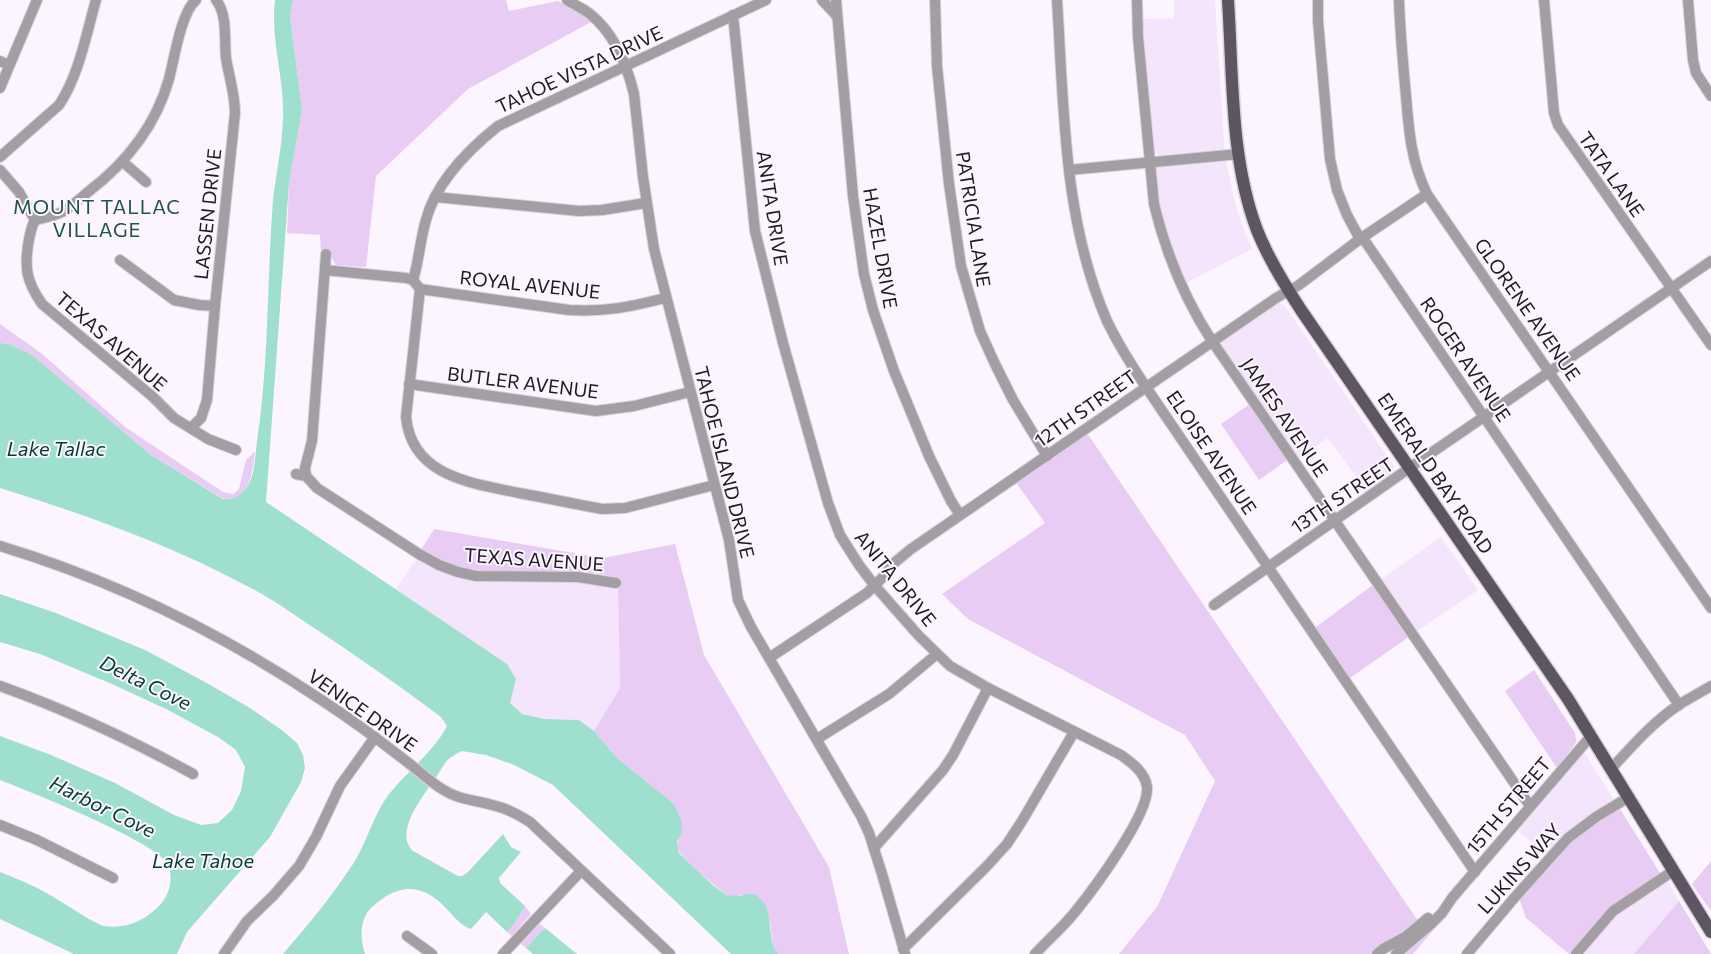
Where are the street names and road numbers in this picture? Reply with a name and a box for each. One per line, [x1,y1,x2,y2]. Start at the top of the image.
street label: TAHOE VISTA DRIVE [492,20,666,118]
street label: TATA LANE [1574,127,1650,221]
street label: LASSEN DRIVE [189,147,225,281]
street label: ANITA DRIVE [753,149,793,267]
street label: PATRICIA LANE [952,149,996,289]
street label: HAZEL DRIVE [859,186,903,310]
street label: GLORENE AVENUE [1470,233,1586,385]
street label: ROYAL AVENUE [459,265,601,303]
street label: TEXAS AVENUE [52,286,172,396]
street label: ROGER AVENUE [1416,292,1516,426]
street label: JAMES AVENUE [1237,353,1333,481]
street label: BUTLER AVENUE [446,361,600,403]
street label: TAHOE ISLAND DRIVE [690,364,760,560]
street label: 12TH STREET [1030,364,1140,452]
street label: ELOISE AVENUE [1162,386,1262,518]
street label: EMERALD BAY ROAD [1374,388,1498,558]
street label: 13TH STREET [1286,452,1398,538]
street label: ANITA DRIVE [850,526,942,630]
street label: TEXAS AVENUE [463,543,605,575]
street label: VENICE DRIVE [304,664,422,756]
street label: 15TH STREET [1461,752,1555,858]
street label: LUKINS WAY [1472,818,1566,918]

